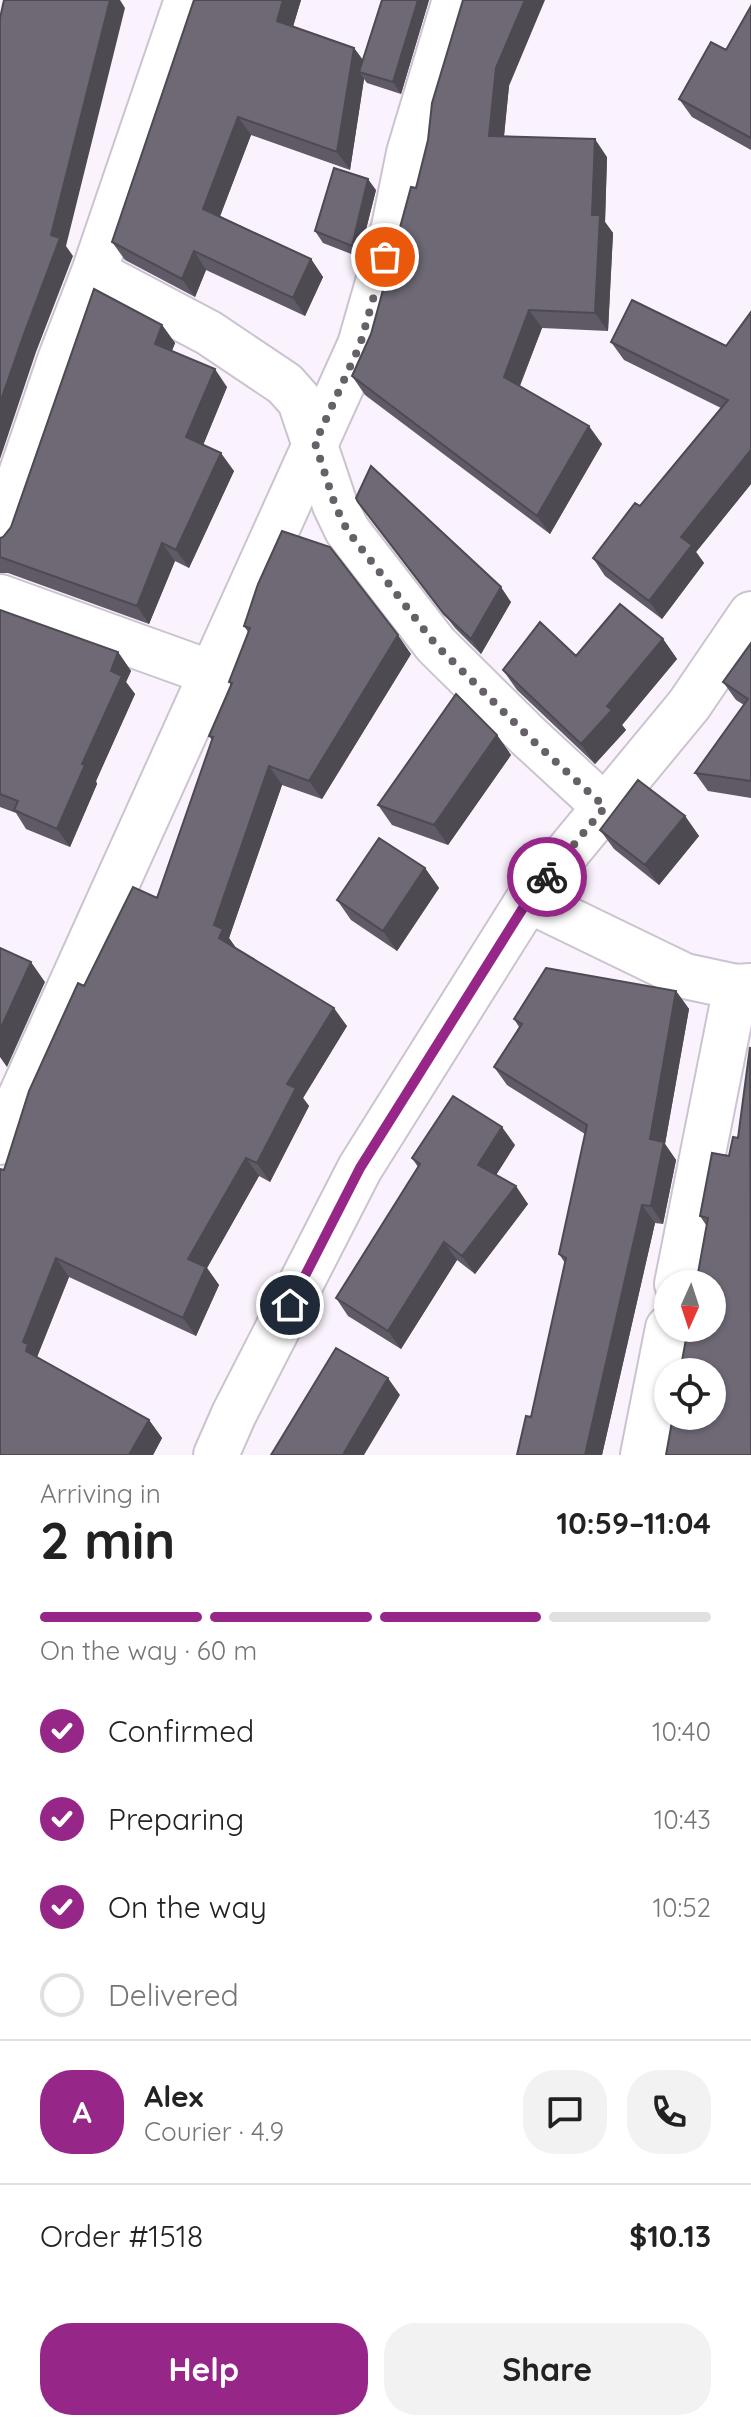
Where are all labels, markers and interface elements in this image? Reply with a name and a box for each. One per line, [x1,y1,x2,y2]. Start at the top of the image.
pin [351,223,419,291]
icon: bag [363,235,407,279]
courier [507,837,587,917]
icon: bike [525,855,569,899]
north arrow [654,1270,726,1342]
map controls [654,1270,726,1430]
pin [256,1271,324,1339]
icon: home [268,1283,312,1327]
button: locate [654,1358,726,1430]
text: Arriving in [40,1477,161,1510]
text: 10:59–11:04 [557,1504,711,1542]
text: 2 min [40,1507,175,1572]
text: On the way · 60 m [40,1634,257,1667]
icon: check [40,1709,84,1753]
text: Confirmed [108,1712,254,1750]
text: 10:40 [652,1715,711,1748]
icon: check [40,1797,84,1841]
text: Preparing [108,1800,244,1838]
text: 10:43 [654,1803,711,1836]
icon: check [40,1885,84,1929]
text: On the way [108,1888,267,1926]
text: 10:52 [652,1891,711,1924]
text: Delivered [108,1976,239,2014]
button: chat [523,2070,607,2154]
button: phone [627,2070,711,2154]
text: Alex [144,2077,203,2115]
text: A [72,2093,92,2131]
text: Courier · 4.9 [144,2115,284,2148]
text: Order #1518 [40,2217,203,2255]
text: $10.13 [629,2217,711,2255]
button: Help [40,2323,368,2415]
button: Share [384,2323,711,2415]

